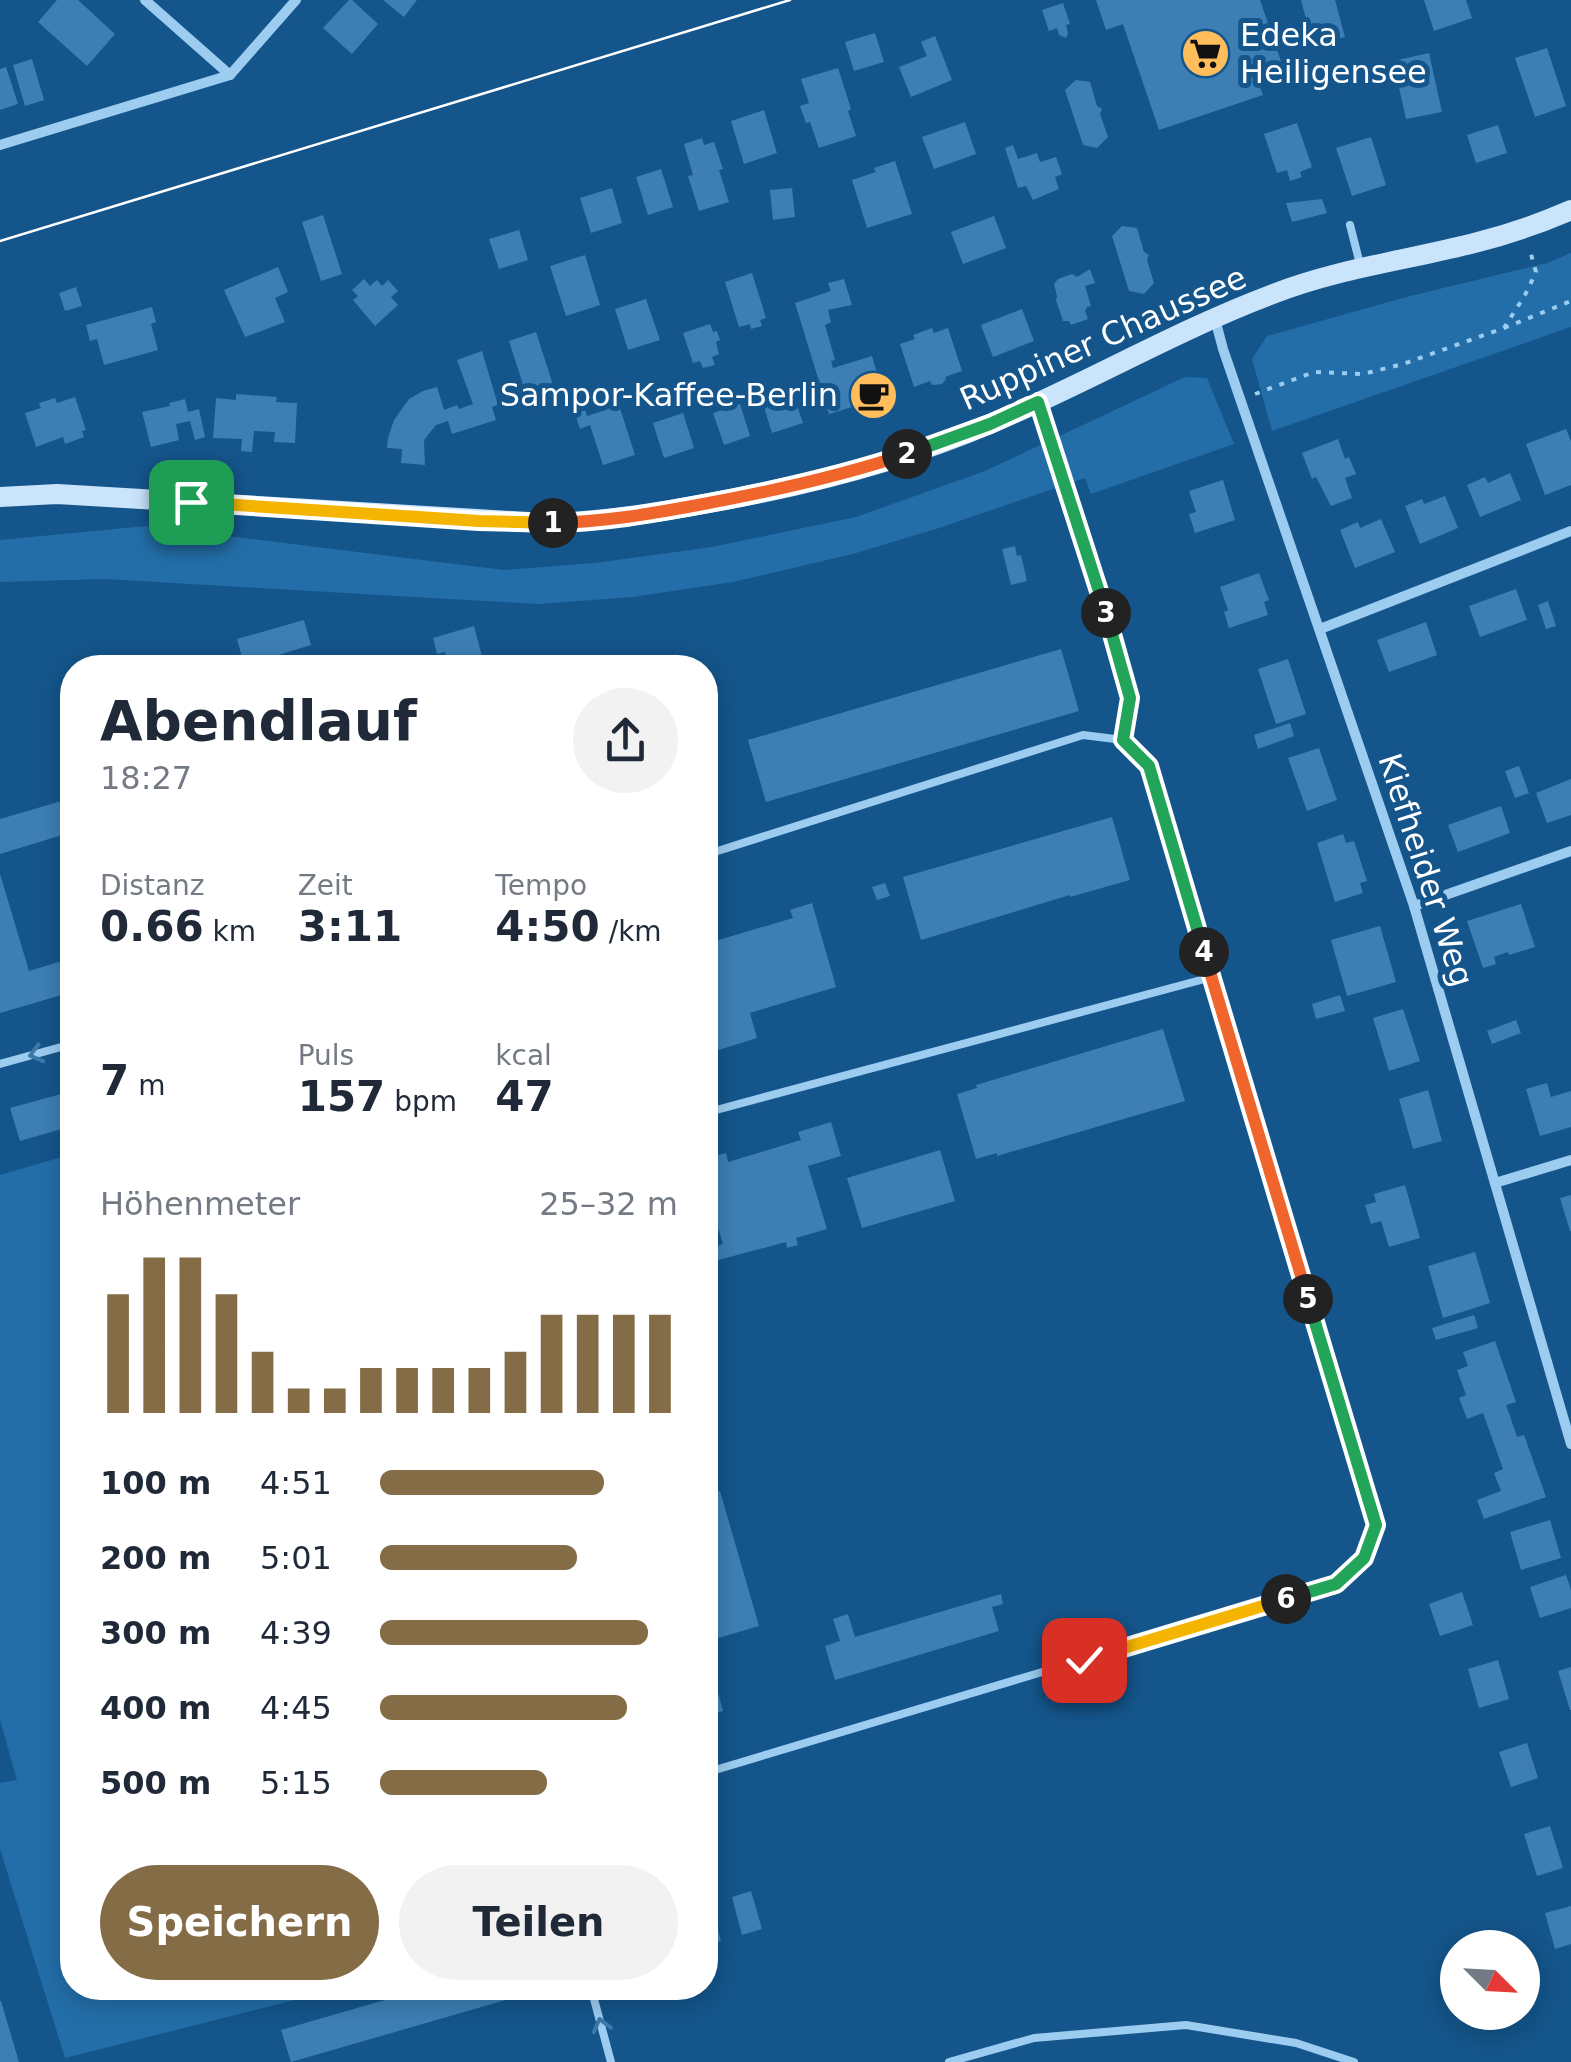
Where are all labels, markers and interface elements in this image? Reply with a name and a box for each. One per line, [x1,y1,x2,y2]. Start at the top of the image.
place label: Edeka Heiligensee [1240,16,1427,91]
supermarket icon: Edeka Heiligensee [1179,27,1231,79]
street label: Ruppiner Chaussee [954,258,1252,418]
cafe icon: Sampor-Kaffee-Berlin [847,369,899,421]
place label: Sampor-Kaffee-Berlin [500,376,838,414]
pin: 2 [882,429,932,479]
text: 2 [897,437,917,470]
pin [149,460,234,545]
icon: arrive [164,475,219,530]
pin: 1 [528,498,578,548]
text: 1 [543,506,563,539]
pin: 3 [1081,588,1131,638]
text: 3 [1096,596,1116,629]
button: share [573,688,678,793]
text: Abendlauf [100,689,417,753]
street label: Kiefheider Weg [1370,749,1482,991]
text: 18:27 [100,759,192,797]
text: Distanz [100,869,205,902]
text: Zeit [298,869,353,902]
text: Tempo [495,869,587,902]
text: 0.66 [100,902,204,951]
text: 3:11 [298,902,402,951]
text: 4:50 [495,902,600,951]
text: km [204,915,256,948]
text: /km [600,915,662,948]
pin: 4 [1179,927,1229,977]
text: 4 [1194,935,1214,968]
text: Puls [298,1039,354,1072]
text: kcal [495,1039,552,1072]
one-way arrow [28,1042,45,1063]
text: 7 [100,1056,129,1105]
text: m [129,1069,165,1102]
text: 157 [298,1072,385,1121]
text: 47 [495,1072,554,1121]
text: bpm [385,1085,457,1118]
text: Höhenmeter [100,1185,300,1223]
text: 25–32 m [539,1185,678,1223]
pin: 5 [1283,1274,1333,1324]
text: 5 [1298,1282,1318,1315]
text: 100 m [100,1464,211,1502]
text: 4:51 [260,1464,332,1502]
text: 200 m [100,1539,211,1577]
text: 5:01 [260,1539,332,1577]
pin: 6 [1261,1574,1311,1624]
text: 6 [1276,1582,1296,1615]
text: 300 m [100,1614,211,1652]
text: 4:39 [260,1614,332,1652]
pin [1042,1618,1127,1703]
icon: check [1057,1633,1112,1688]
text: 400 m [100,1689,211,1727]
text: 4:45 [260,1689,332,1727]
text: 500 m [100,1764,211,1802]
text: 5:15 [260,1764,332,1802]
button: Speichern [100,1865,379,1980]
button: Teilen [399,1865,678,1980]
north arrow [1440,1930,1540,2030]
map controls [1440,1930,1540,2030]
one-way arrow [591,2017,612,2034]

